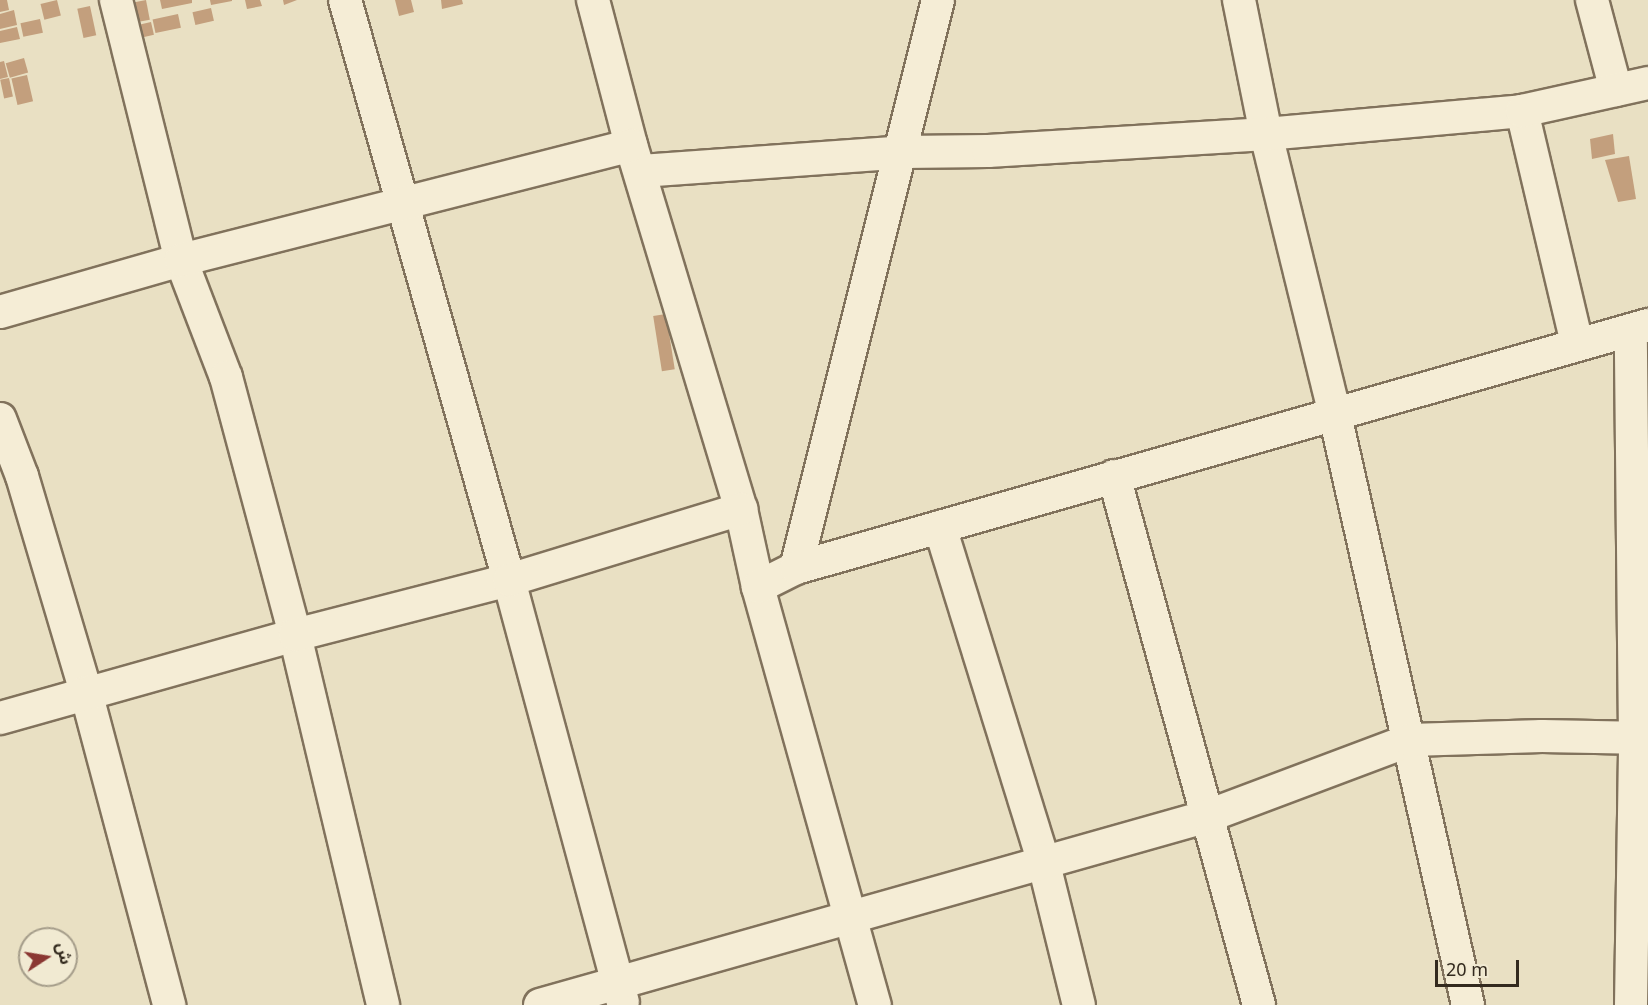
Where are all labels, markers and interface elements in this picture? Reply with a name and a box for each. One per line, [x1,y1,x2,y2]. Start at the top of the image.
north arrow [18,927,78,987]
text: ش [45,939,83,968]
scale bar [1438,948,1522,986]
text: 20 m [1446,951,1488,989]

